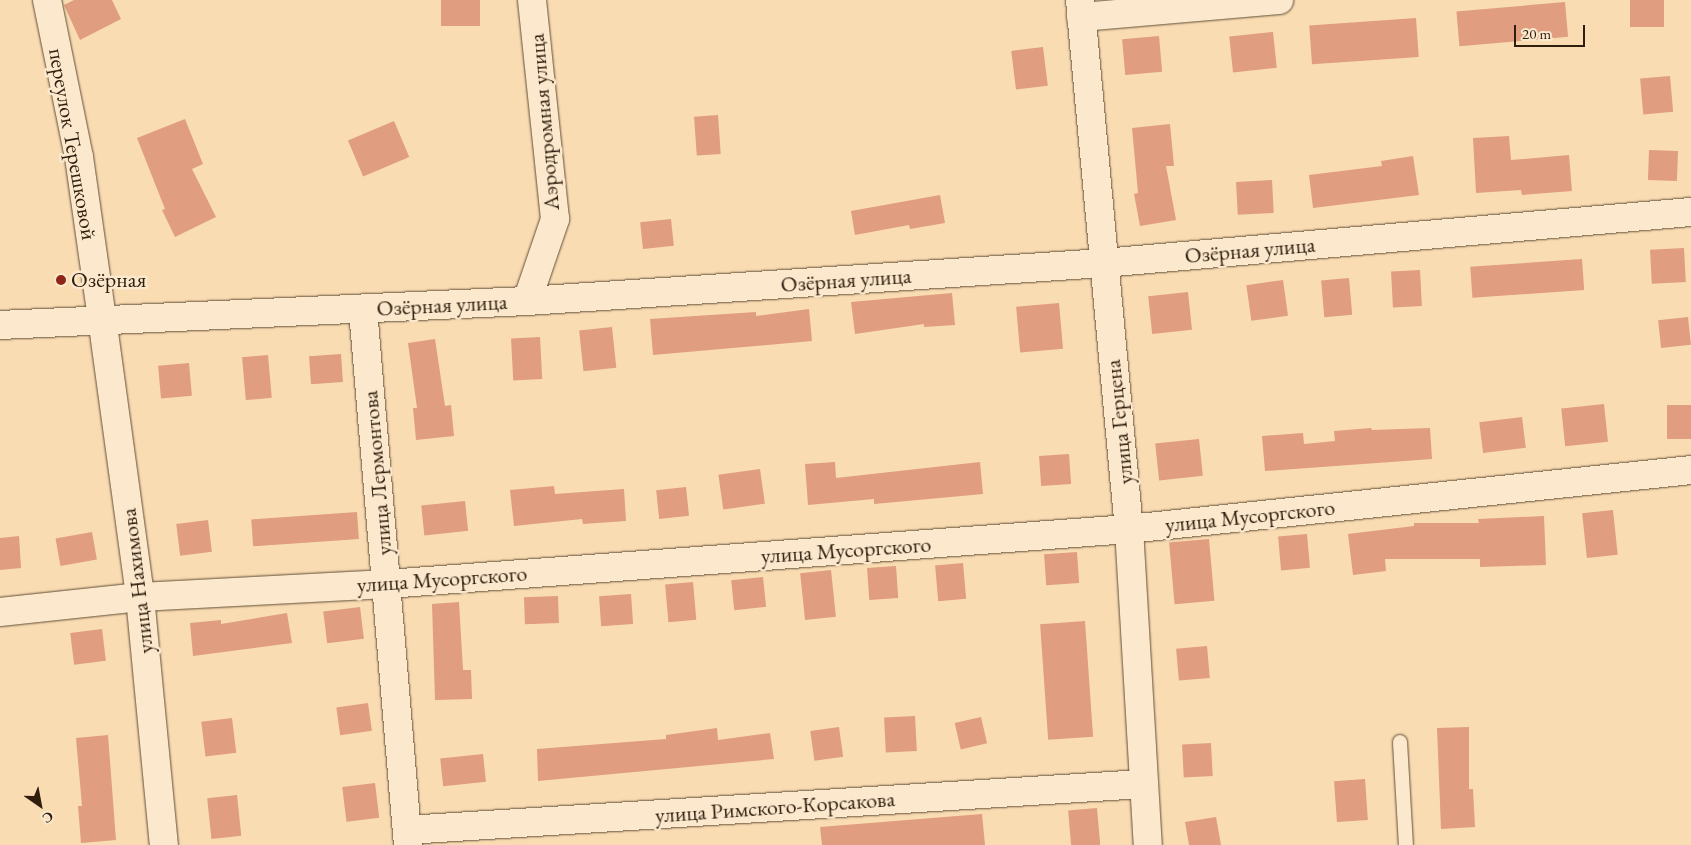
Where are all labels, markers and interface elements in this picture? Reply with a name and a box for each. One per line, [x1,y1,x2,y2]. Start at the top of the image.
scale bar [1516,15,1587,47]
text: 20 m [1522,24,1551,43]
street label: Аэродромная улица [523,32,565,212]
street label: переулок Терешковой [43,46,103,242]
street label: Озёрная улица [1184,231,1316,269]
street label: Озёрная улица [780,262,912,298]
place label: Озёрная [71,267,146,293]
marker: Озёрная [55,274,67,286]
street label: Озёрная улица [376,288,508,322]
street label: улица Герцена [1099,358,1139,486]
street label: улица Лермонтова [357,390,397,556]
street label: улица Мусоргского [1164,494,1336,538]
street label: улица Нахимова [115,507,159,655]
street label: улица Мусоргского [760,531,932,569]
street label: улица Мусоргского [356,560,528,598]
north arrow [15,780,65,830]
street label: улица Римского-Корсакова [654,785,896,829]
text: С [39,807,57,828]

